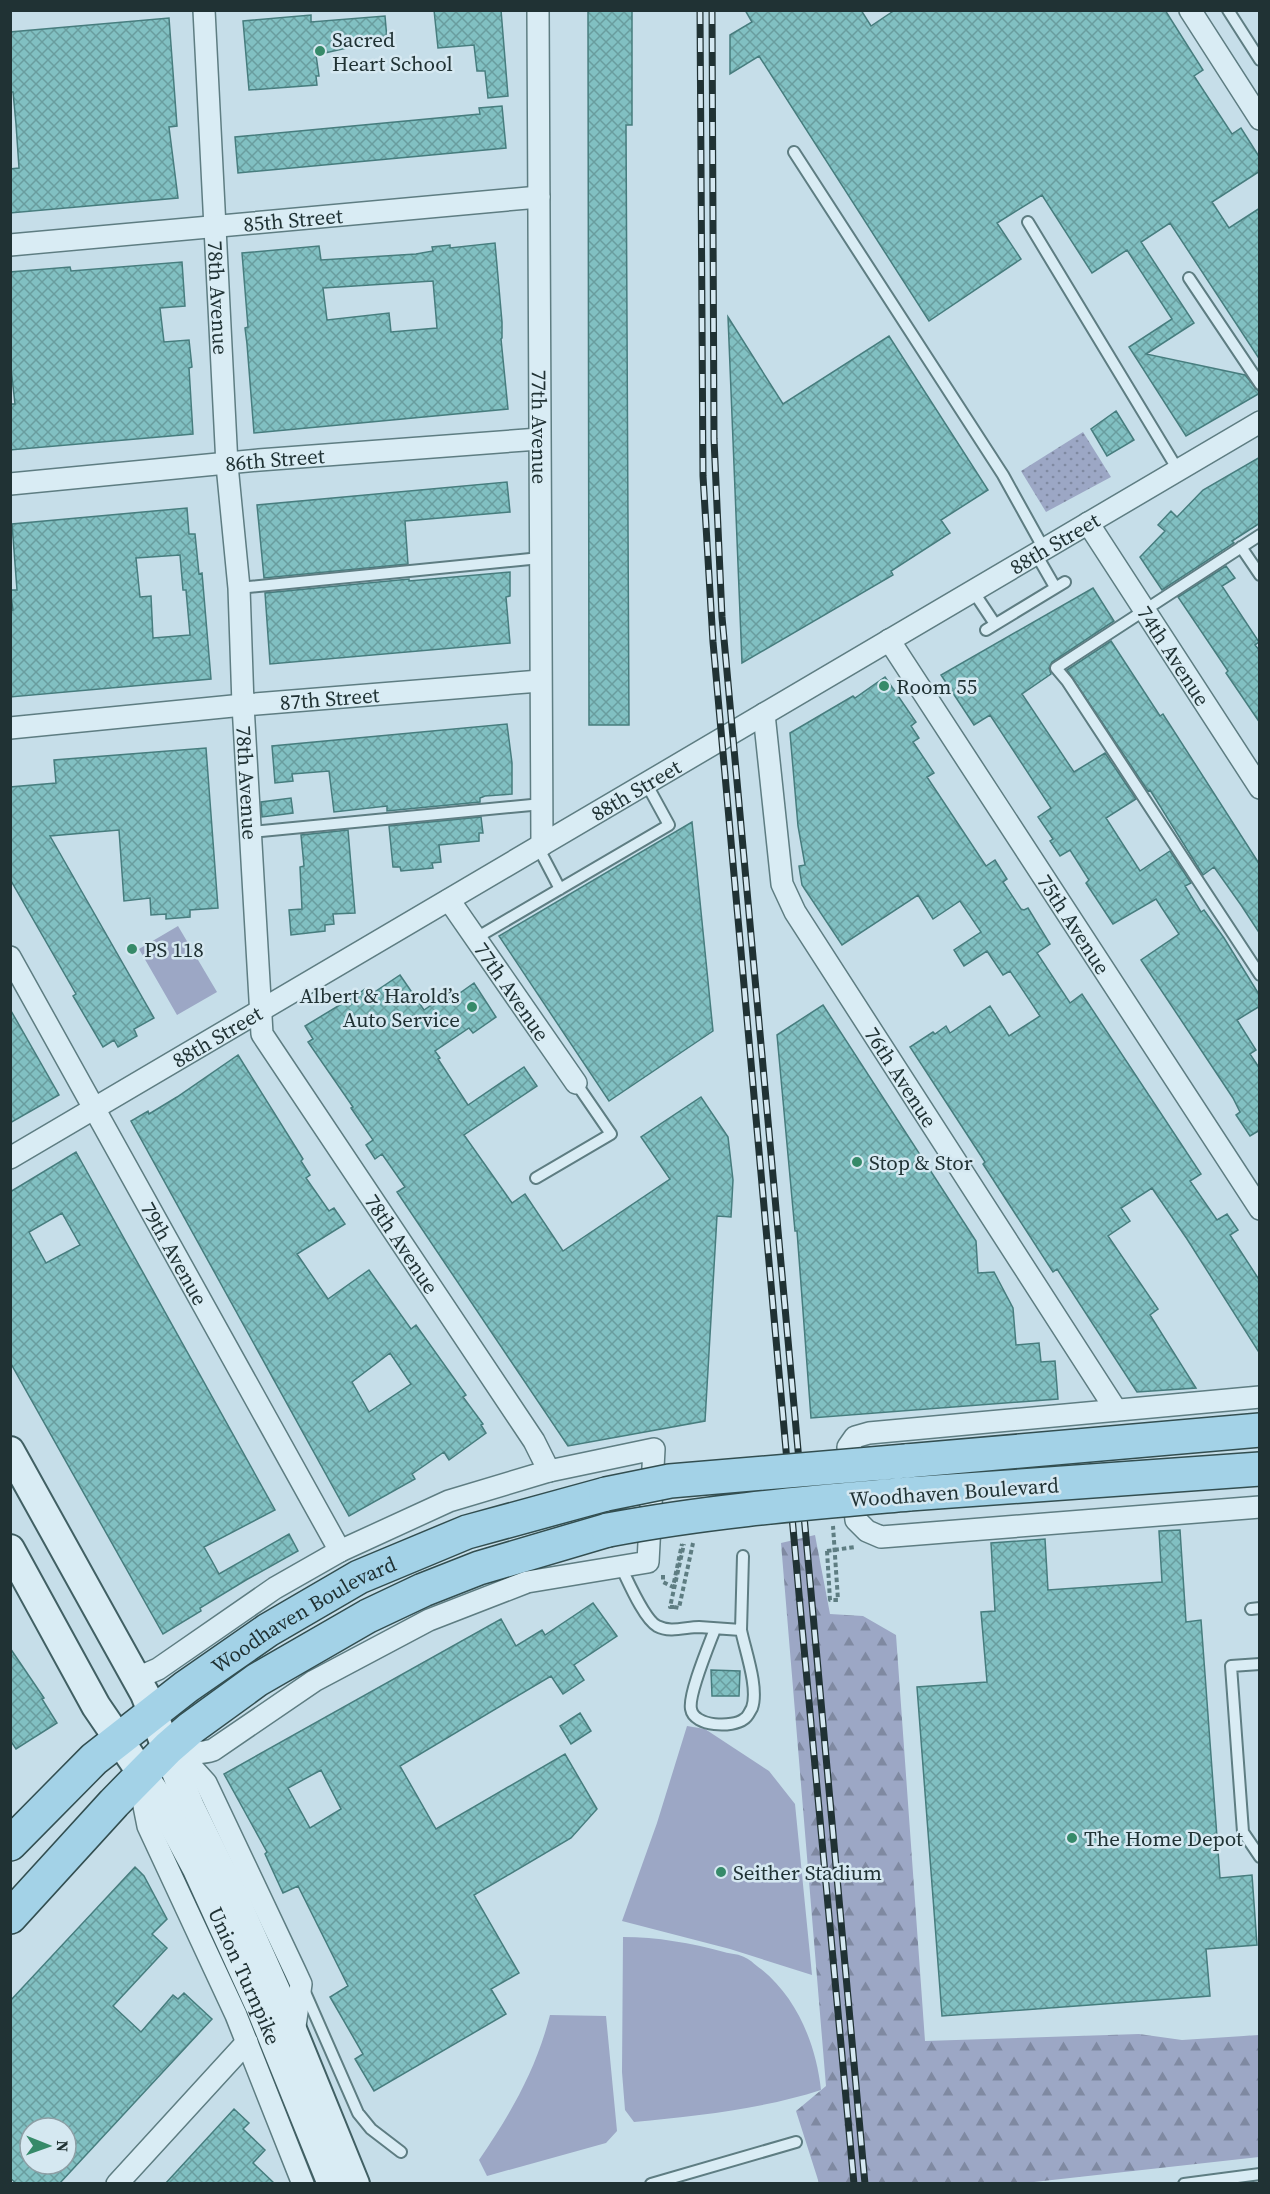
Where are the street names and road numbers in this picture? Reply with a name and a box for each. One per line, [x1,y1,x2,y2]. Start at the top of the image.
street label: 85th Street [242,200,344,238]
street label: 78th Avenue [201,240,236,355]
street label: 77th Avenue [525,370,555,484]
street label: 86th Street [224,441,326,478]
street label: 88th Street [1004,505,1105,581]
street label: 74th Avenue [1131,600,1217,711]
street label: 87th Street [279,680,381,716]
street label: 78th Avenue [230,725,265,841]
street label: 88th Street [585,752,686,827]
street label: 75th Avenue [1031,868,1118,980]
street label: 77th Avenue [468,936,557,1046]
street label: 88th Street [167,998,267,1074]
street label: 76th Avenue [858,1021,944,1133]
street label: 78th Avenue [358,1188,446,1299]
street label: 79th Avenue [134,1196,215,1310]
street label: Woodhaven Boulevard [848,1470,1060,1514]
street label: Woodhaven Boulevard [205,1549,400,1680]
street label: Union Turnpike [202,1902,288,2049]

